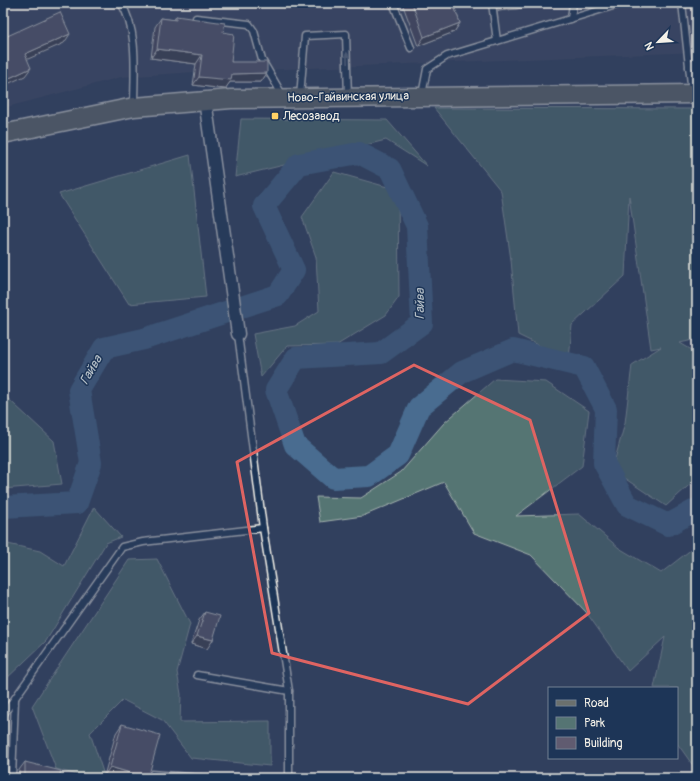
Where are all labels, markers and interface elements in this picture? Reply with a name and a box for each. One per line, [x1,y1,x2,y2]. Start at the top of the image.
north arrow [638,22,678,62]
text: N [642,39,657,52]
one-way arrow [344,51,350,64]
street label: Ново-Гайвинская улица [287,88,409,106]
place label: Лесозавод [282,109,340,124]
marker: Лесозавод [270,111,280,121]
water label: Гайва [412,288,428,319]
water label: Гайва [76,352,106,387]
legend [548,687,678,759]
text: Road [584,696,609,711]
text: Park [584,716,605,731]
text: Building [584,736,623,751]

